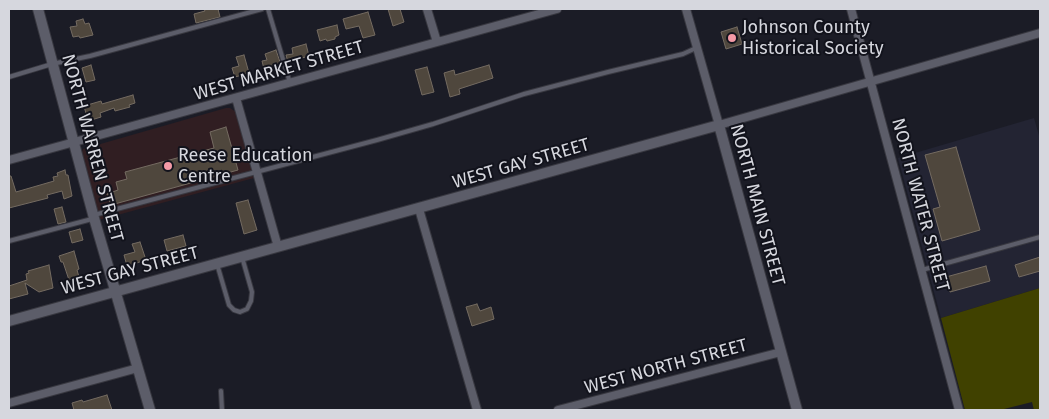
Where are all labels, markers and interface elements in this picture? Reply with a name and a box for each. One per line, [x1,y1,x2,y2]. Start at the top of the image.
place label: Johnson County Historical Society [742,17,884,59]
marker: Johnson County Historical Society [726,32,738,44]
street label: WEST MARKET STREET [192,36,366,106]
street label: NORTH WARREN STREET [57,52,127,244]
street label: NORTH WATER STREET [886,116,954,294]
street label: NORTH MAIN STREET [725,122,789,288]
street label: WEST GAY STREET [450,134,592,194]
place label: Reese Education Centre [178,145,313,188]
marker: Reese Education Centre [162,160,174,172]
street label: WEST GAY STREET [59,242,201,300]
street label: WEST NORTH STREET [582,335,750,399]

